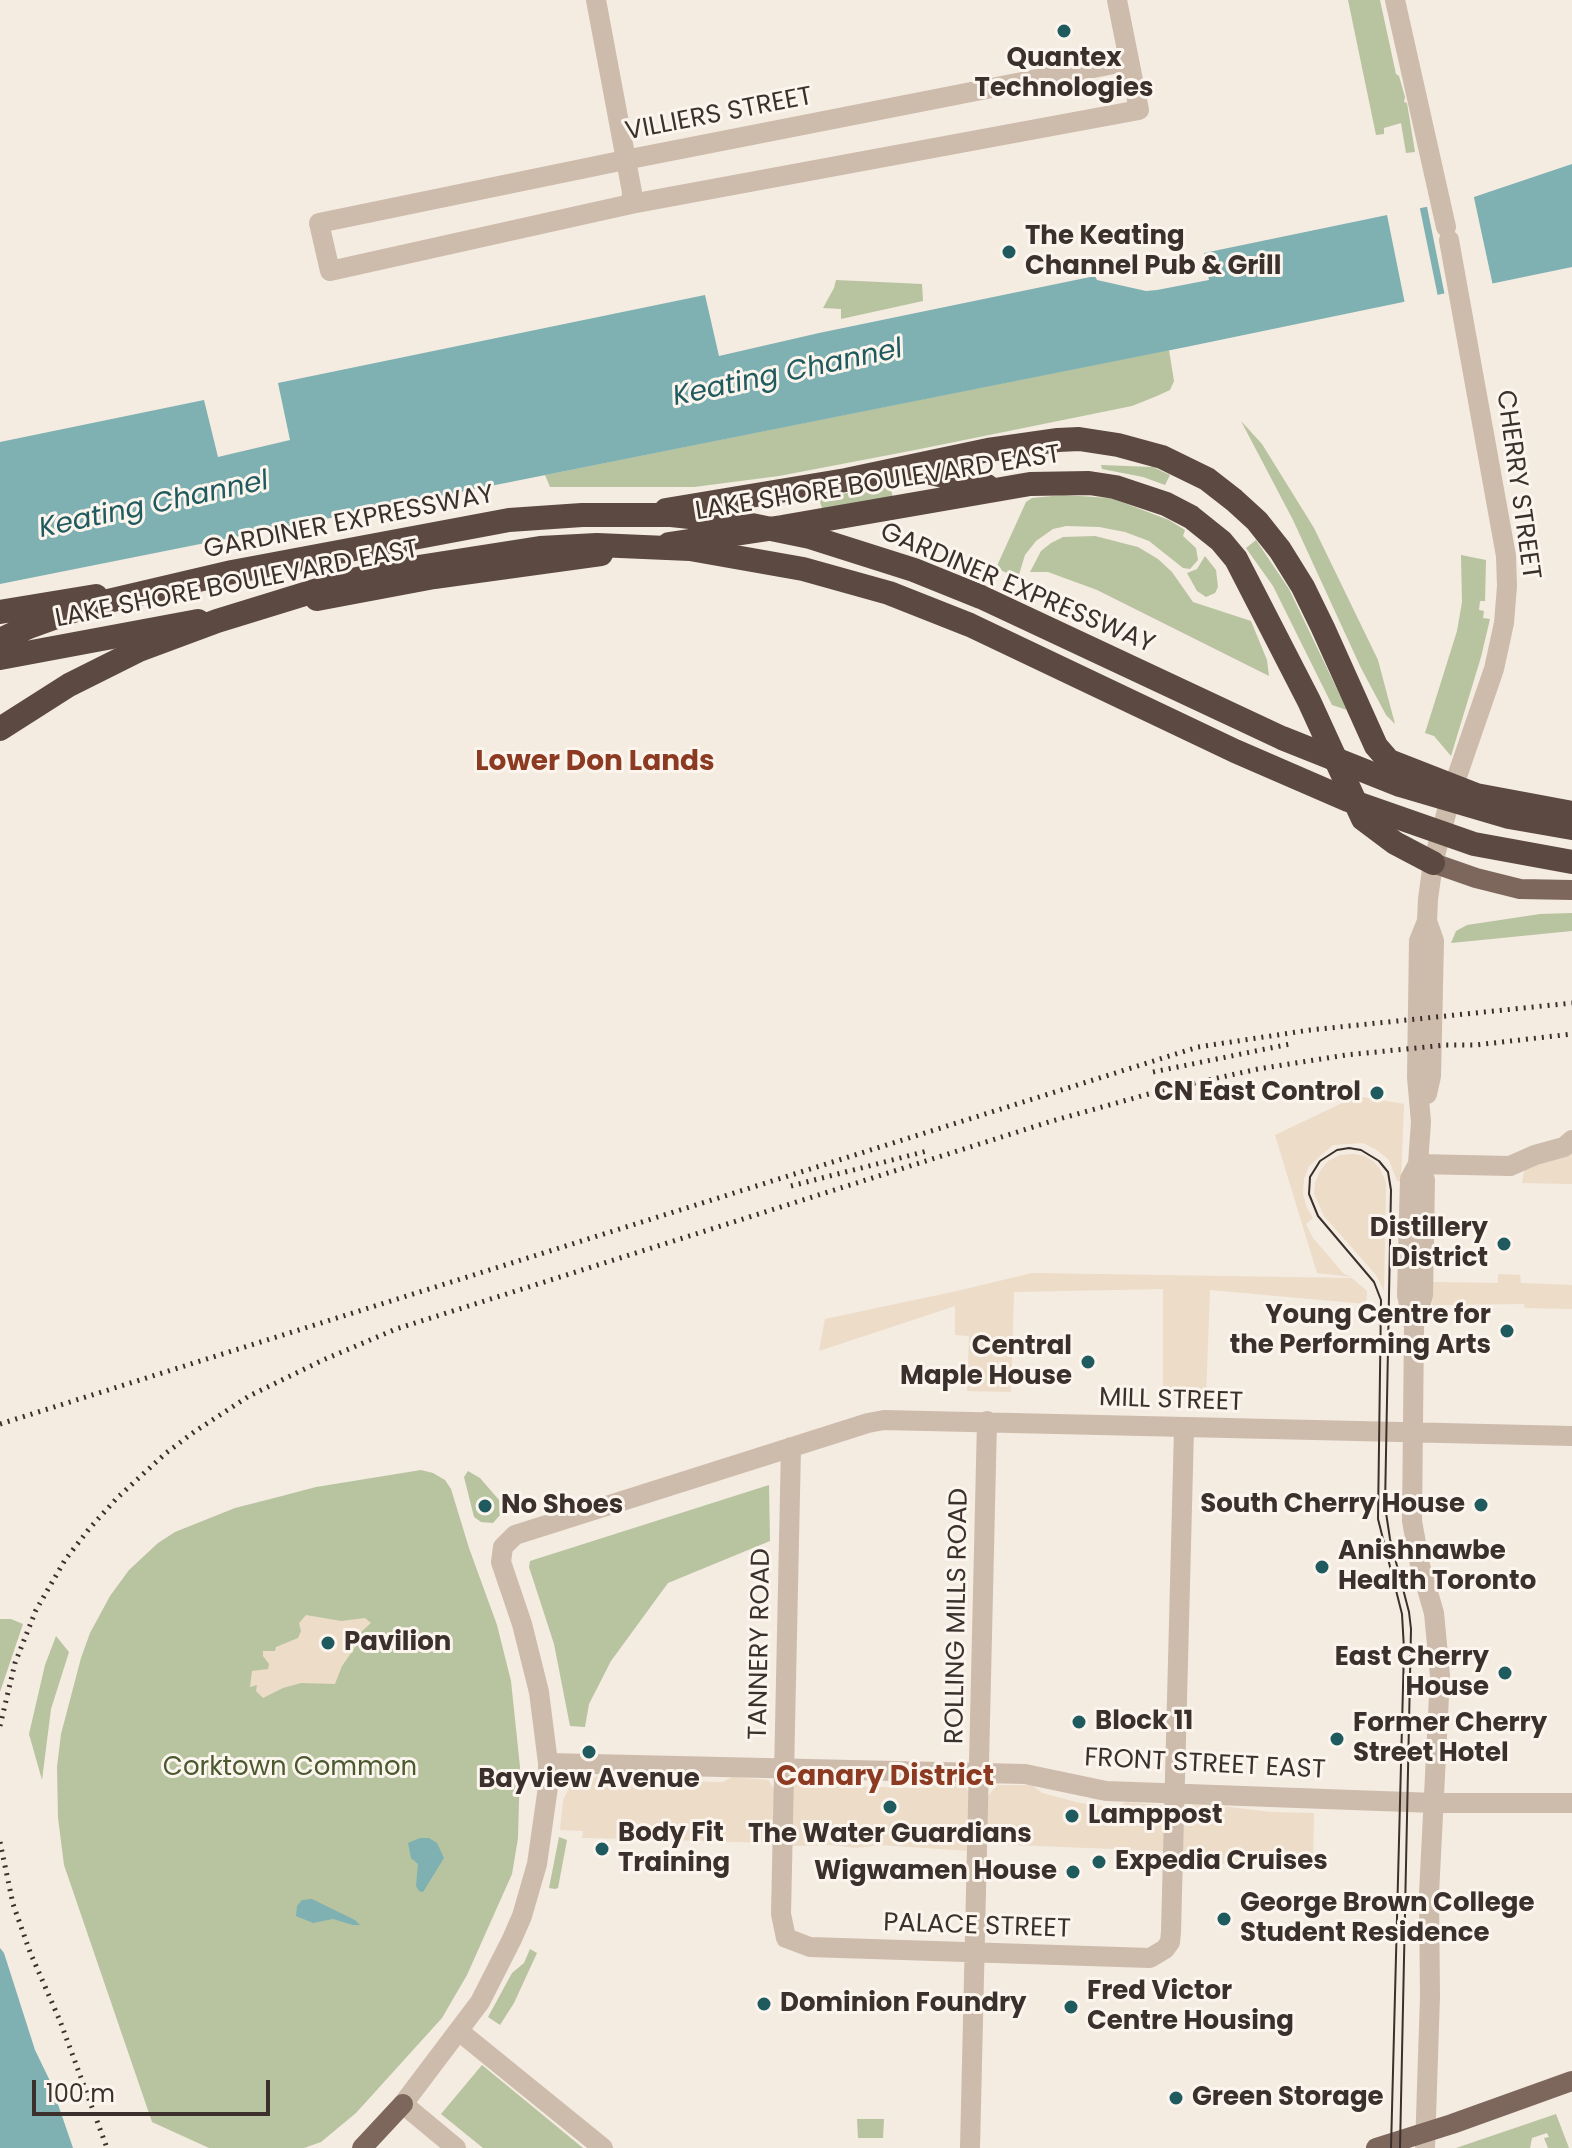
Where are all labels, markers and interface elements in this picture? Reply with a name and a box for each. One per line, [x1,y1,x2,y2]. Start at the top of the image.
marker: Quantex Technologies [1055,22,1073,40]
place label: Quantex Technologies [975,43,1153,104]
street label: VILLIERS STREET [623,82,815,148]
place label: The Keating Channel Pub & Grill [1025,221,1281,282]
marker: The Keating Channel Pub & Grill [1000,243,1018,261]
water label: Keating Channel [670,333,906,415]
street label: CHERRY STREET [1488,388,1546,582]
street label: LAKE SHORE BOULEVARD EAST [693,440,1063,528]
water label: Keating Channel [36,465,272,547]
street label: GARDINER EXPRESSWAY [201,480,497,566]
street label: GARDINER EXPRESSWAY [875,517,1159,661]
street label: LAKE SHORE BOULEVARD EAST [53,534,421,636]
district label: Lower Don Lands [475,746,715,780]
place label: CN East Control [1154,1077,1361,1109]
marker: CN East Control [1368,1084,1386,1102]
place label: Distillery District [1370,1213,1488,1274]
marker: Distillery District [1495,1235,1513,1253]
place label: Young Centre for the Performing Arts [1230,1300,1491,1362]
marker: Young Centre for the Performing Arts [1498,1322,1516,1340]
place label: Central Maple House [900,1331,1072,1392]
marker: Central Maple House [1079,1353,1097,1371]
street label: MILL STREET [1098,1383,1244,1419]
street label: ROLLING MILLS ROAD [940,1488,976,1744]
place label: South Cherry House [1200,1489,1465,1521]
place label: No Shoes [501,1490,623,1522]
marker: South Cherry House [1472,1496,1490,1514]
marker: No Shoes [476,1497,494,1515]
place label: Anishnawbe Health Toronto [1338,1536,1536,1598]
street label: TANNERY ROAD [744,1548,778,1740]
marker: Anishnawbe Health Toronto [1313,1558,1331,1576]
place label: Pavilion [344,1627,451,1659]
marker: Pavilion [319,1634,337,1652]
place label: East Cherry House [1335,1642,1489,1704]
marker: East Cherry House [1496,1664,1514,1682]
place label: Block 11 [1095,1706,1193,1738]
place label: Former Cherry Street Hotel [1353,1708,1547,1770]
marker: Block 11 [1070,1713,1088,1731]
marker: Former Cherry Street Hotel [1328,1730,1346,1748]
marker: Bayview Avenue [580,1743,598,1761]
street label: FRONT STREET EAST [1084,1743,1326,1787]
park label: Corktown Common [163,1752,417,1784]
district label: Canary District [776,1761,994,1795]
place label: Bayview Avenue [478,1764,700,1796]
marker: The Water Guardians [881,1798,899,1816]
place label: Lamppost [1088,1800,1223,1832]
marker: Lamppost [1063,1807,1081,1825]
place label: Body Fit Training [618,1818,730,1880]
place label: The Water Guardians [748,1819,1032,1851]
marker: Body Fit Training [593,1840,611,1858]
place label: Expedia Cruises [1115,1846,1328,1878]
marker: Expedia Cruises [1090,1853,1108,1871]
place label: Wigwamen House [814,1856,1057,1888]
marker: Wigwamen House [1064,1863,1082,1881]
place label: George Brown College Student Residence [1240,1888,1534,1950]
street label: PALACE STREET [883,1908,1071,1946]
marker: George Brown College Student Residence [1215,1910,1233,1928]
place label: Fred Victor Centre Housing [1087,1976,1294,2038]
place label: Dominion Foundry [780,1988,1027,2020]
marker: Dominion Foundry [755,1995,773,2013]
marker: Fred Victor Centre Housing [1062,1998,1080,2016]
scale bar [36,2064,274,2114]
text: 100 m [46,2077,115,2110]
place label: Green Storage [1192,2082,1384,2114]
marker: Green Storage [1167,2089,1185,2107]

